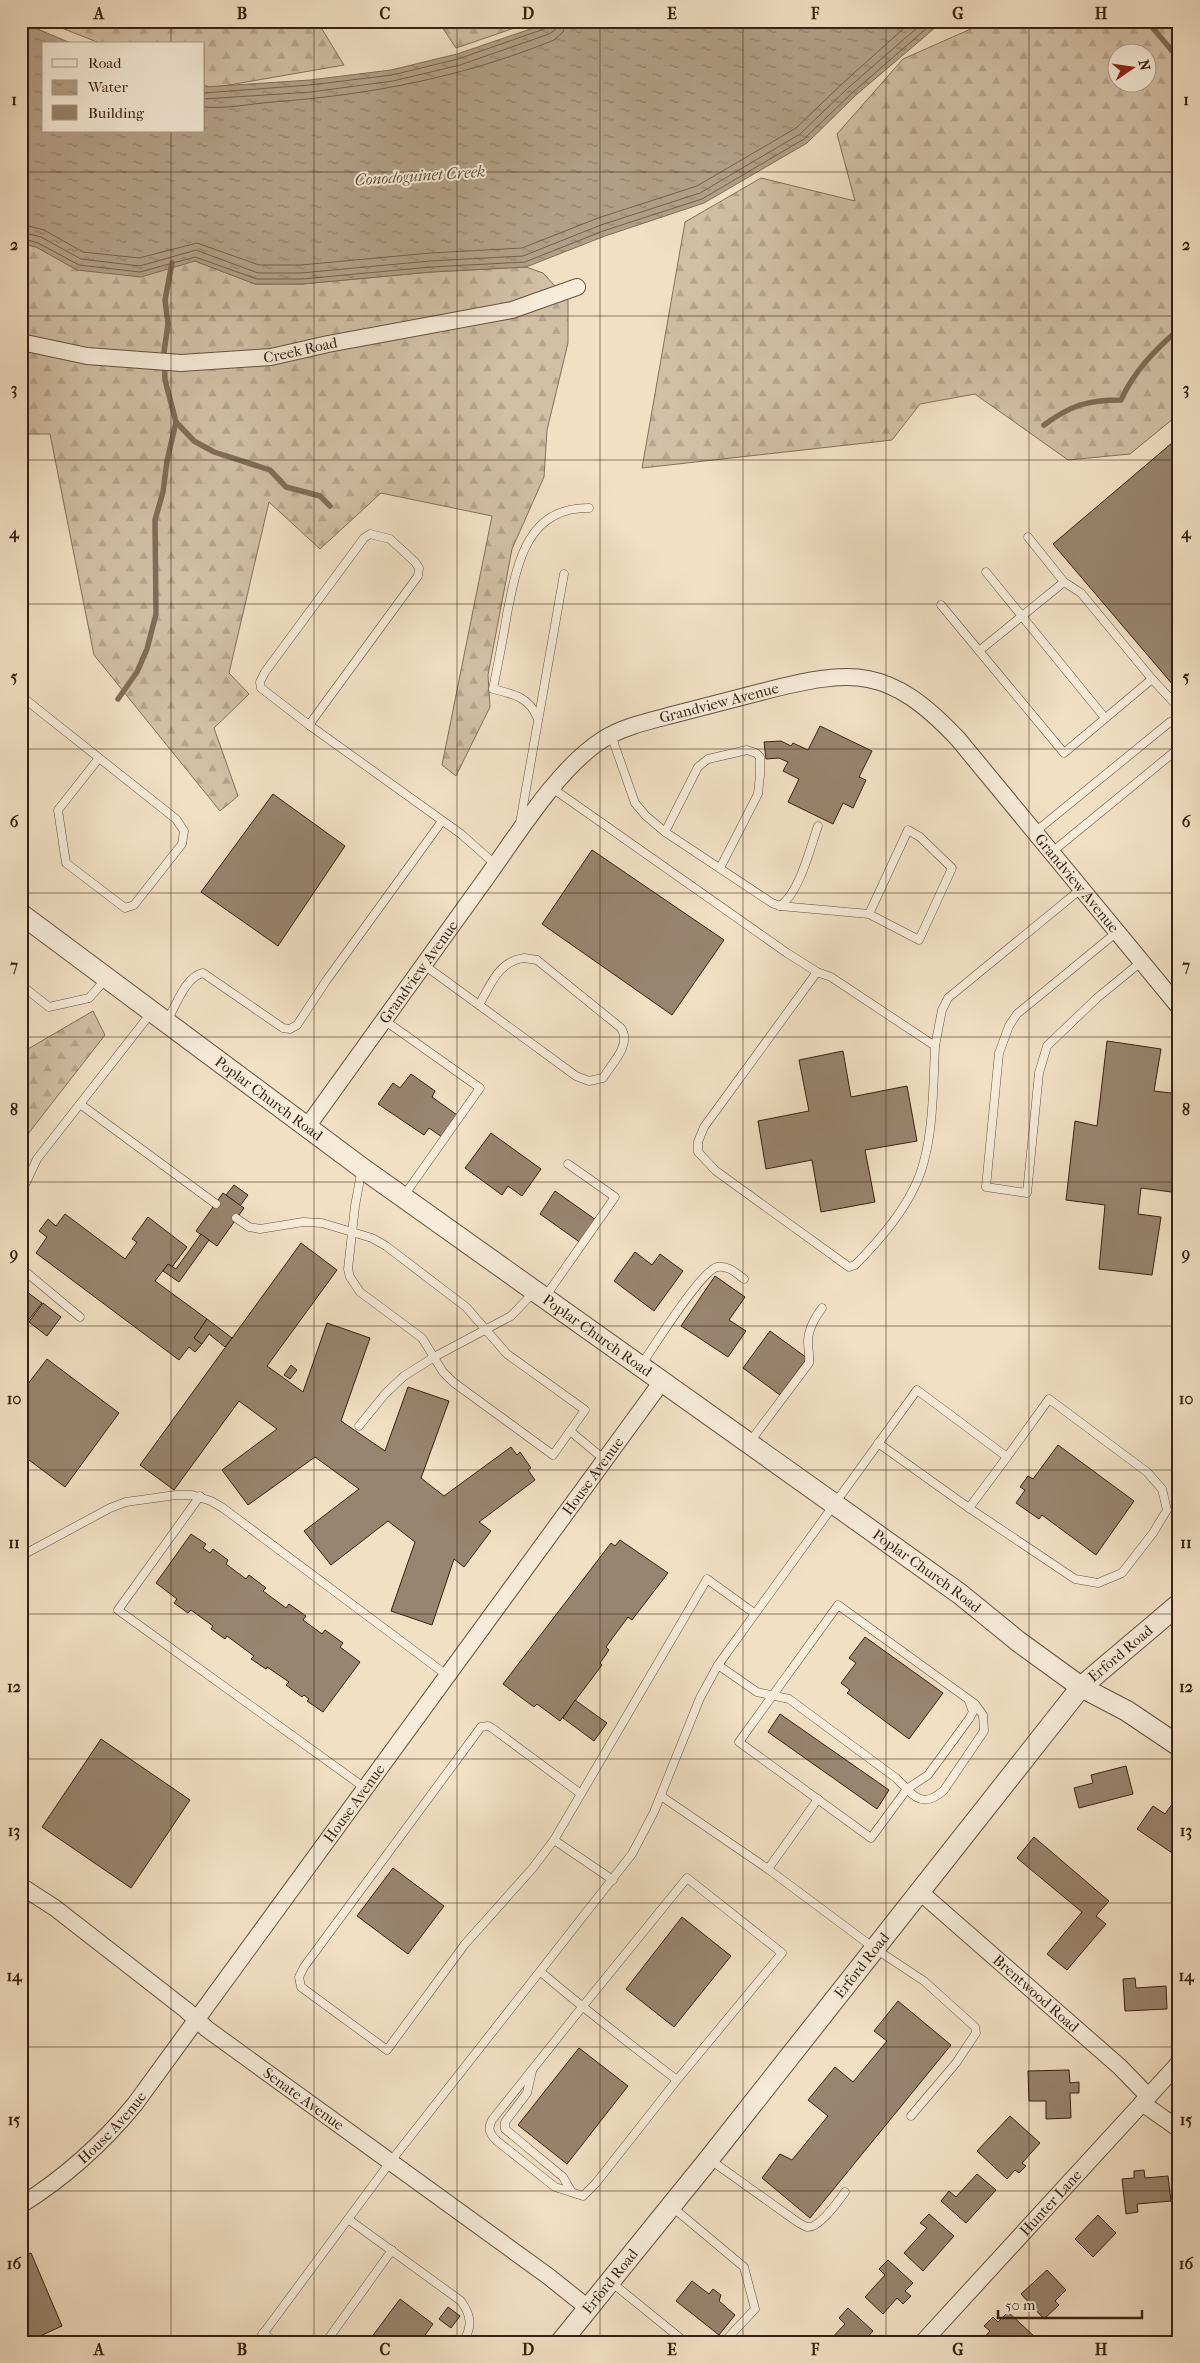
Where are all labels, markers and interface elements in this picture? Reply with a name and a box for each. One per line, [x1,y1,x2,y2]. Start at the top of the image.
text: A [93,4,105,23]
text: B [237,4,247,23]
text: C [380,4,391,23]
text: D [522,4,534,23]
text: E [667,4,677,23]
text: F [810,4,820,23]
text: G [952,4,964,23]
text: H [1095,4,1108,23]
legend [42,42,205,132]
north arrow [1108,42,1158,92]
text: Road [88,54,122,72]
text: N [1135,58,1154,73]
text: Water [87,78,128,96]
text: 1 [11,90,17,109]
text: 1 [1183,90,1189,109]
text: Building [88,104,145,122]
water label: Conodoguinet Creek [354,161,486,190]
text: 2 [10,235,18,254]
text: 2 [1182,235,1190,254]
street label: Creek Road [263,333,340,366]
text: 3 [11,379,17,399]
text: 3 [1183,379,1189,399]
text: 4 [8,523,20,543]
text: 4 [1180,523,1192,543]
text: 5 [11,667,18,686]
text: 5 [1183,667,1190,686]
street label: Grandview Avenue [657,679,781,727]
text: 6 [10,812,19,831]
text: 6 [1182,812,1191,831]
street label: Grandview Avenue [1031,830,1123,937]
street label: Grandview Avenue [375,916,462,1027]
text: 7 [9,956,18,975]
text: 7 [1181,956,1190,975]
street label: Poplar Church Road [211,1053,327,1145]
text: 8 [10,1100,18,1119]
text: 8 [1182,1100,1190,1119]
text: 9 [9,1244,18,1264]
text: 9 [1181,1244,1190,1264]
street label: Poplar Church Road [539,1290,656,1381]
text: 10 [7,1389,21,1408]
text: 10 [1179,1389,1193,1408]
street label: House Avenue [558,1433,628,1519]
street label: Poplar Church Road [869,1525,985,1617]
text: 11 [8,1533,20,1552]
text: 11 [1180,1533,1192,1552]
street label: Erford Road [1085,1621,1157,1686]
text: 12 [7,1677,21,1696]
text: 12 [1179,1677,1193,1696]
street label: House Avenue [320,1760,389,1846]
text: 13 [8,1821,20,1841]
text: 13 [1180,1821,1192,1841]
street label: Erford Road [830,1928,894,2002]
street label: Brentwood Road [989,1951,1083,2036]
text: 14 [6,1966,23,1986]
text: 14 [1178,1966,1195,1986]
street label: Senate Avenue [260,2064,348,2134]
street label: House Avenue [74,2088,150,2168]
text: 15 [8,2110,20,2129]
text: 15 [1180,2110,1192,2129]
street label: Hunter Lane [1016,2166,1086,2240]
street label: Erford Road [578,2244,642,2318]
text: 16 [7,2254,21,2273]
text: 16 [1179,2254,1193,2273]
scale bar [998,2288,1141,2320]
text: 50 m [1005,2296,1036,2314]
text: A [93,2340,105,2359]
text: B [237,2340,247,2359]
text: C [380,2340,391,2359]
text: D [522,2340,534,2359]
text: E [667,2340,677,2359]
text: F [810,2340,820,2359]
text: G [952,2340,964,2359]
text: H [1095,2340,1108,2359]

